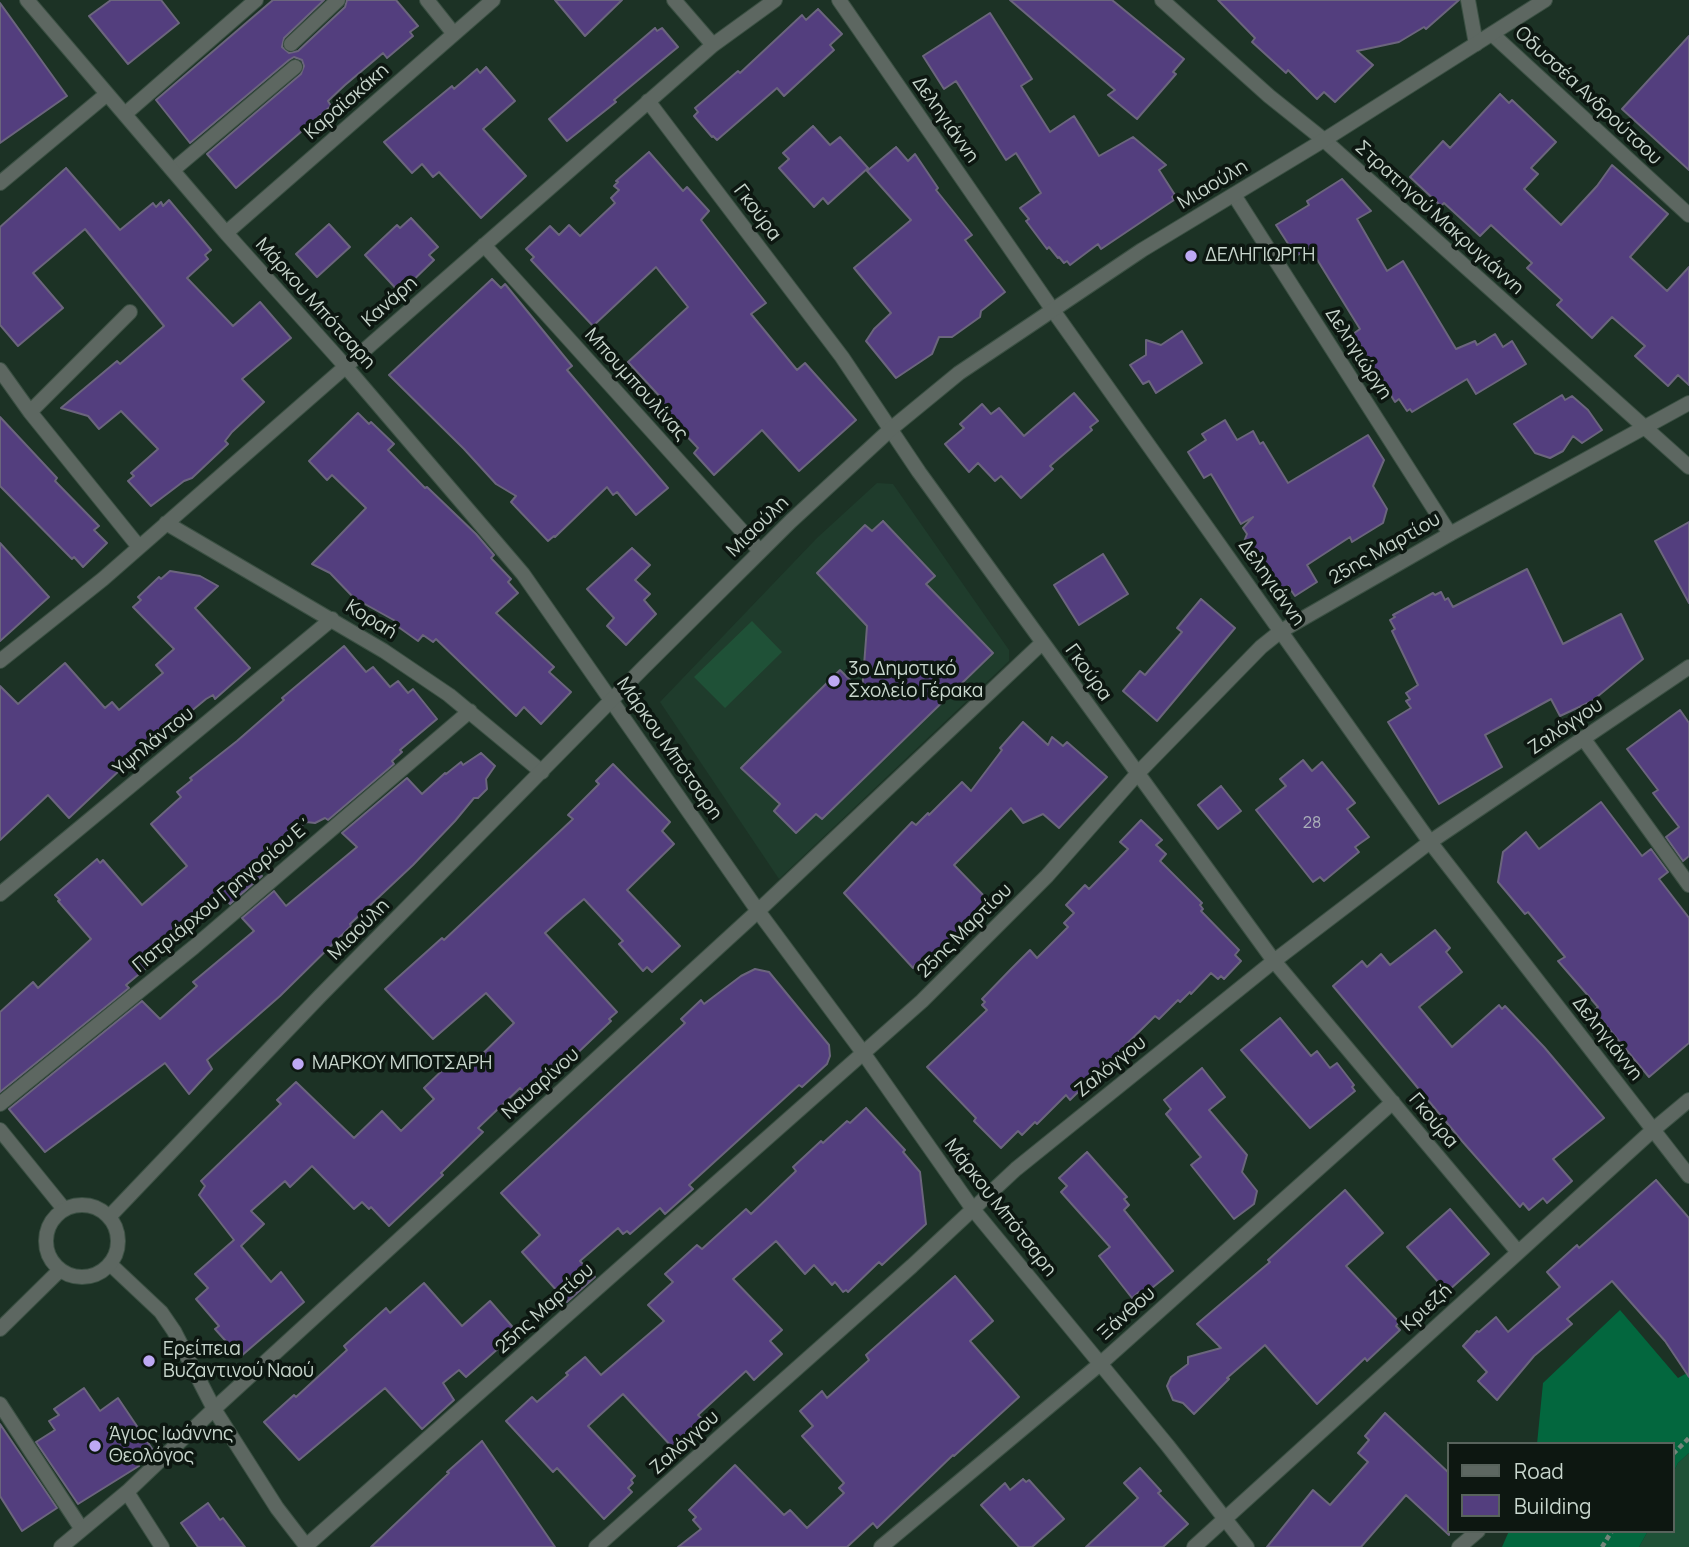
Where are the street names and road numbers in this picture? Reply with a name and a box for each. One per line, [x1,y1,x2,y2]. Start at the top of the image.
street label: Οδυσσέα Ανδρούτσου [1510,22,1666,170]
street label: Καραϊσκάκη [300,59,394,145]
street label: Δεληγιάννη [907,72,983,168]
street label: Στρατηγού Μακρυγιάννη [1350,136,1528,300]
street label: Μιαούλη [1174,155,1252,215]
street label: Γκούρα [728,180,786,246]
street label: Μάρκου Μπότσαρη [250,234,380,374]
street label: Κανάρη [358,272,422,332]
street label: Δεληγιώργη [1320,304,1396,404]
street label: Μπουμπουλίνας [580,324,692,446]
street label: Μιαούλη [722,492,794,562]
street label: 25ης Μαρτίου [1325,508,1445,590]
street label: Δεληγιάννη [1233,535,1309,631]
street label: Κοραή [341,596,401,644]
street label: Γκούρα [1060,640,1116,706]
street label: Μάρκου Μπότσαρη [611,673,727,825]
street label: Ζαλόγγου [1524,694,1608,760]
street label: Υψηλάντου [109,703,199,781]
street label: Πατριάρχου Γρηγορίου Ε΄ [129,812,319,978]
street label: 25ης Μαρτίου [913,879,1017,983]
street label: Μιαούλη [324,895,394,965]
street label: Δεληγιάννη [1567,992,1647,1086]
street label: Ζαλόγγου [1071,1031,1151,1103]
street label: Ναυαρίνου [498,1043,584,1125]
street label: Γκούρα [1404,1089,1462,1153]
street label: Μάρκου Μπότσαρη [939,1135,1061,1281]
street label: 25ης Μαρτίου [491,1259,599,1359]
street label: Κριεζή [1397,1279,1457,1337]
street label: Ξάνθου [1094,1282,1160,1346]
street label: Ζαλόγγου [646,1406,724,1480]

